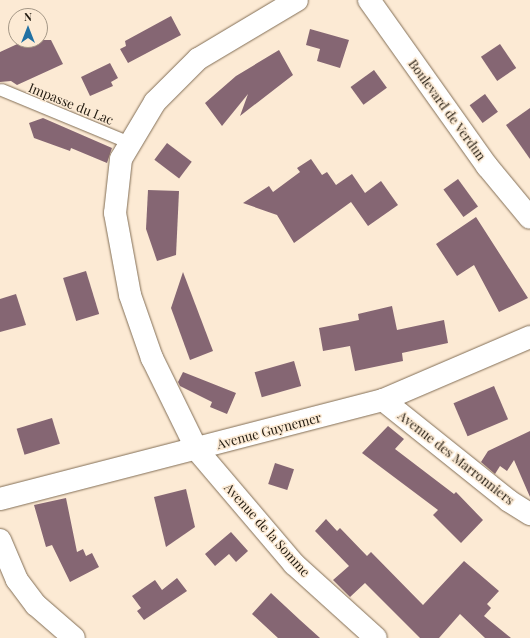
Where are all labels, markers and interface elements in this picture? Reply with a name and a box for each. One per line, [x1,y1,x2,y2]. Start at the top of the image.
north arrow [8,8,48,48]
text: N [24,9,32,24]
street label: Boulevard de Verdun [405,56,489,164]
street label: Impasse du Lac [26,80,116,128]
street label: Avenue des Marronniers [395,408,517,508]
street label: Avenue Guynemer [215,410,323,452]
street label: Avenue de la Somme [221,480,313,580]

